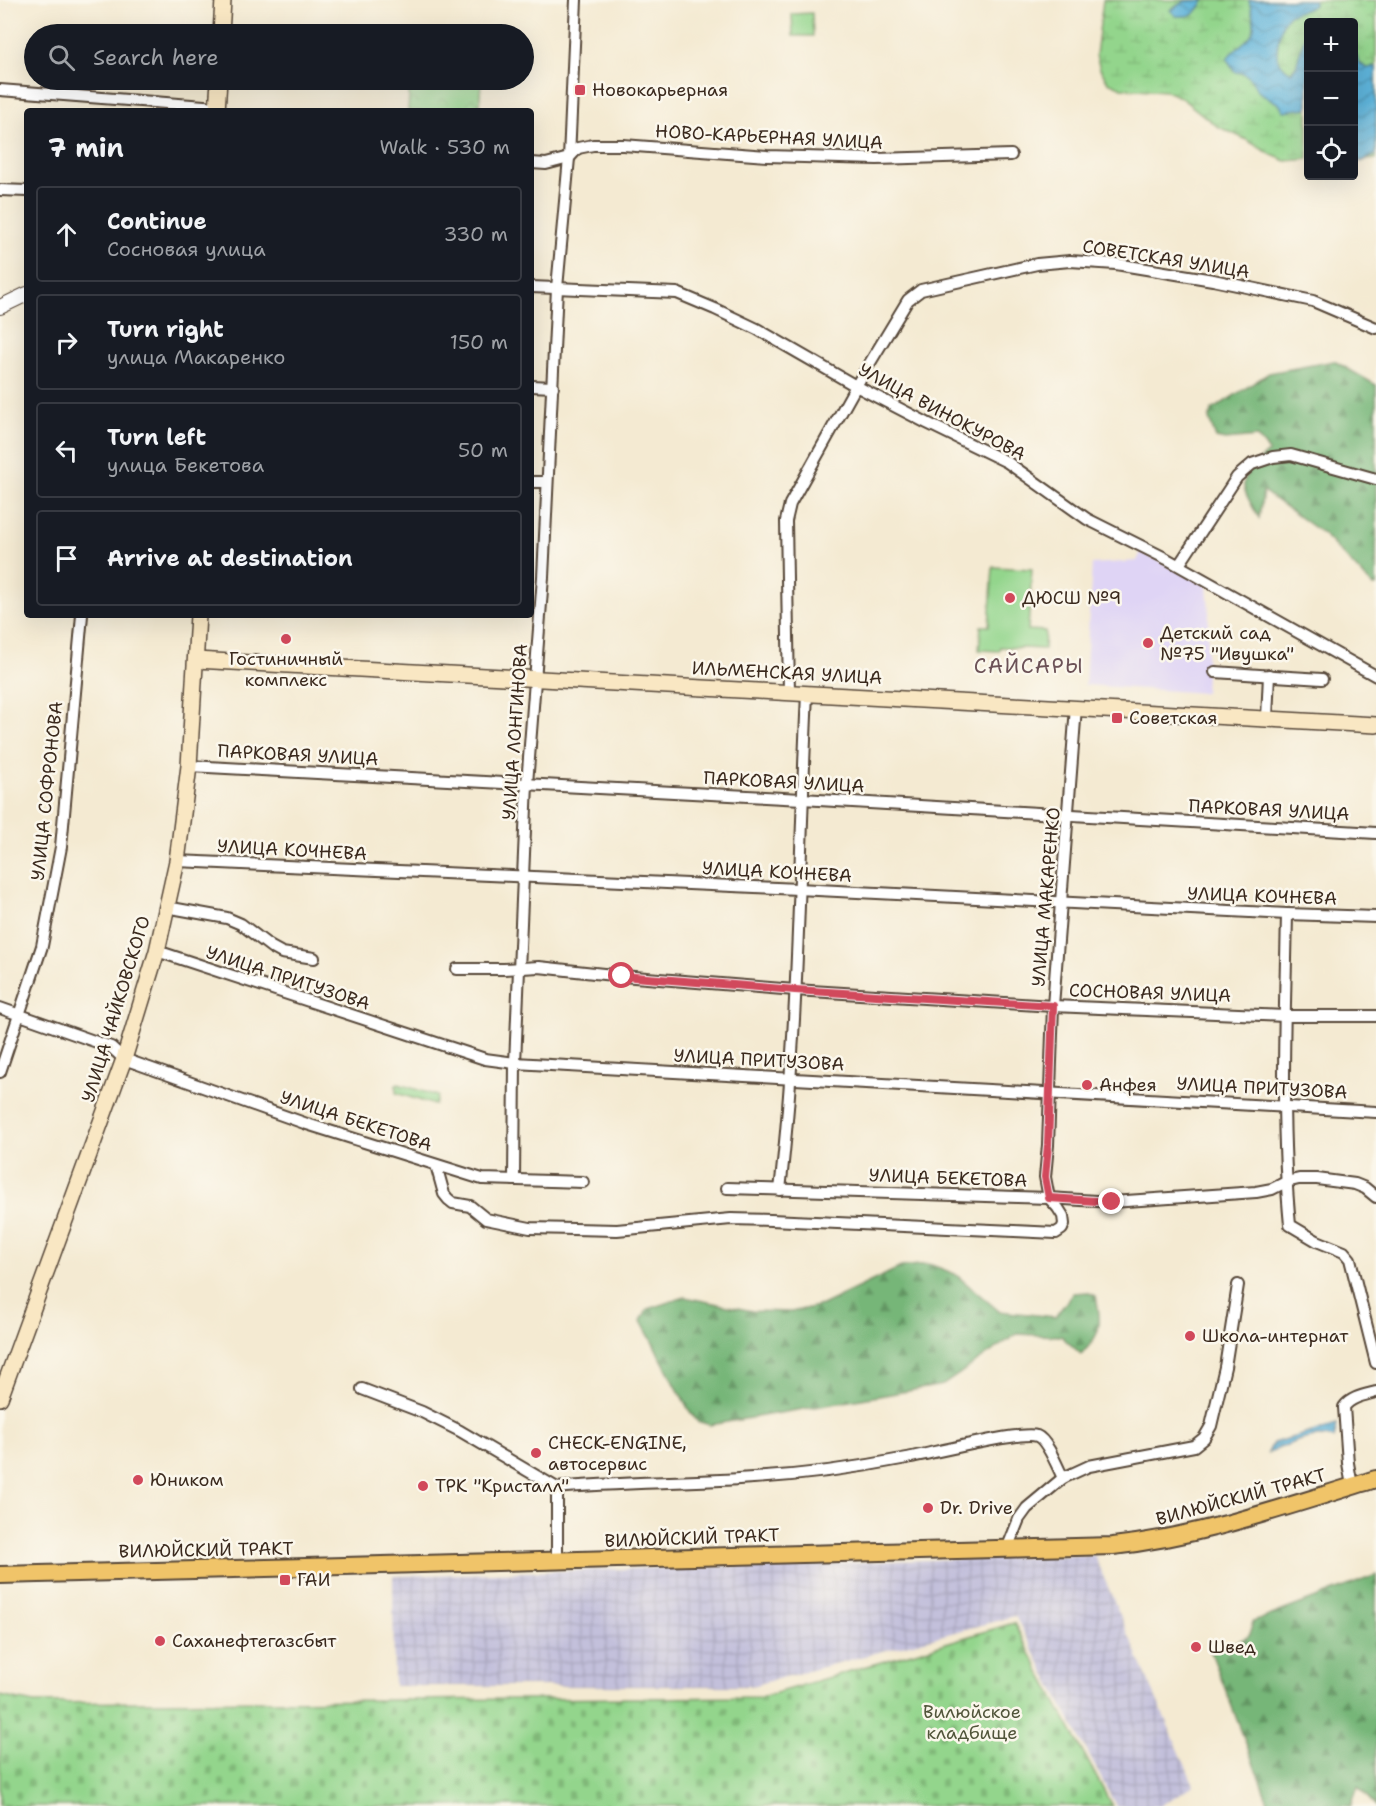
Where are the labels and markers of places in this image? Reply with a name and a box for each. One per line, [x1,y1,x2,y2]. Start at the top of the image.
place label: Новокарьерная [592,78,728,102]
marker: Новокарьерная [573,83,587,97]
place label: ДЮСШ №9 [1022,586,1121,610]
marker: ДЮСШ №9 [1003,591,1017,605]
place label: Детский сад №75 "Ивушка" [1160,621,1294,666]
marker: Гостиничный комплекс [279,632,293,646]
marker: Детский сад №75 "Ивушка" [1141,636,1155,650]
place label: Гостиничный комплекс [229,647,343,692]
place label: Советская [1129,706,1217,730]
marker: Советская [1110,711,1124,725]
place label: Анфея [1099,1073,1157,1097]
marker: Анфея [1080,1078,1094,1092]
place label: Школа-интернат [1202,1324,1349,1348]
marker: Школа-интернат [1183,1329,1197,1343]
place label: CHECK-ENGINE, автосервис [548,1431,687,1476]
marker: CHECK-ENGINE, автосервис [529,1446,543,1460]
place label: Юником [150,1468,223,1492]
marker: Юником [131,1473,145,1487]
place label: ТРК "Кристалл" [435,1474,569,1498]
marker: ТРК "Кристалл" [416,1479,430,1493]
place label: Dr. Drive [940,1496,1013,1520]
marker: Dr. Drive [921,1501,935,1515]
place label: ГАИ [297,1568,330,1592]
marker: ГАИ [278,1573,292,1587]
place label: Саханефтегазсбыт [172,1629,337,1653]
marker: Саханефтегазсбыт [153,1634,167,1648]
place label: Швед [1208,1635,1256,1659]
marker: Швед [1189,1640,1203,1654]

